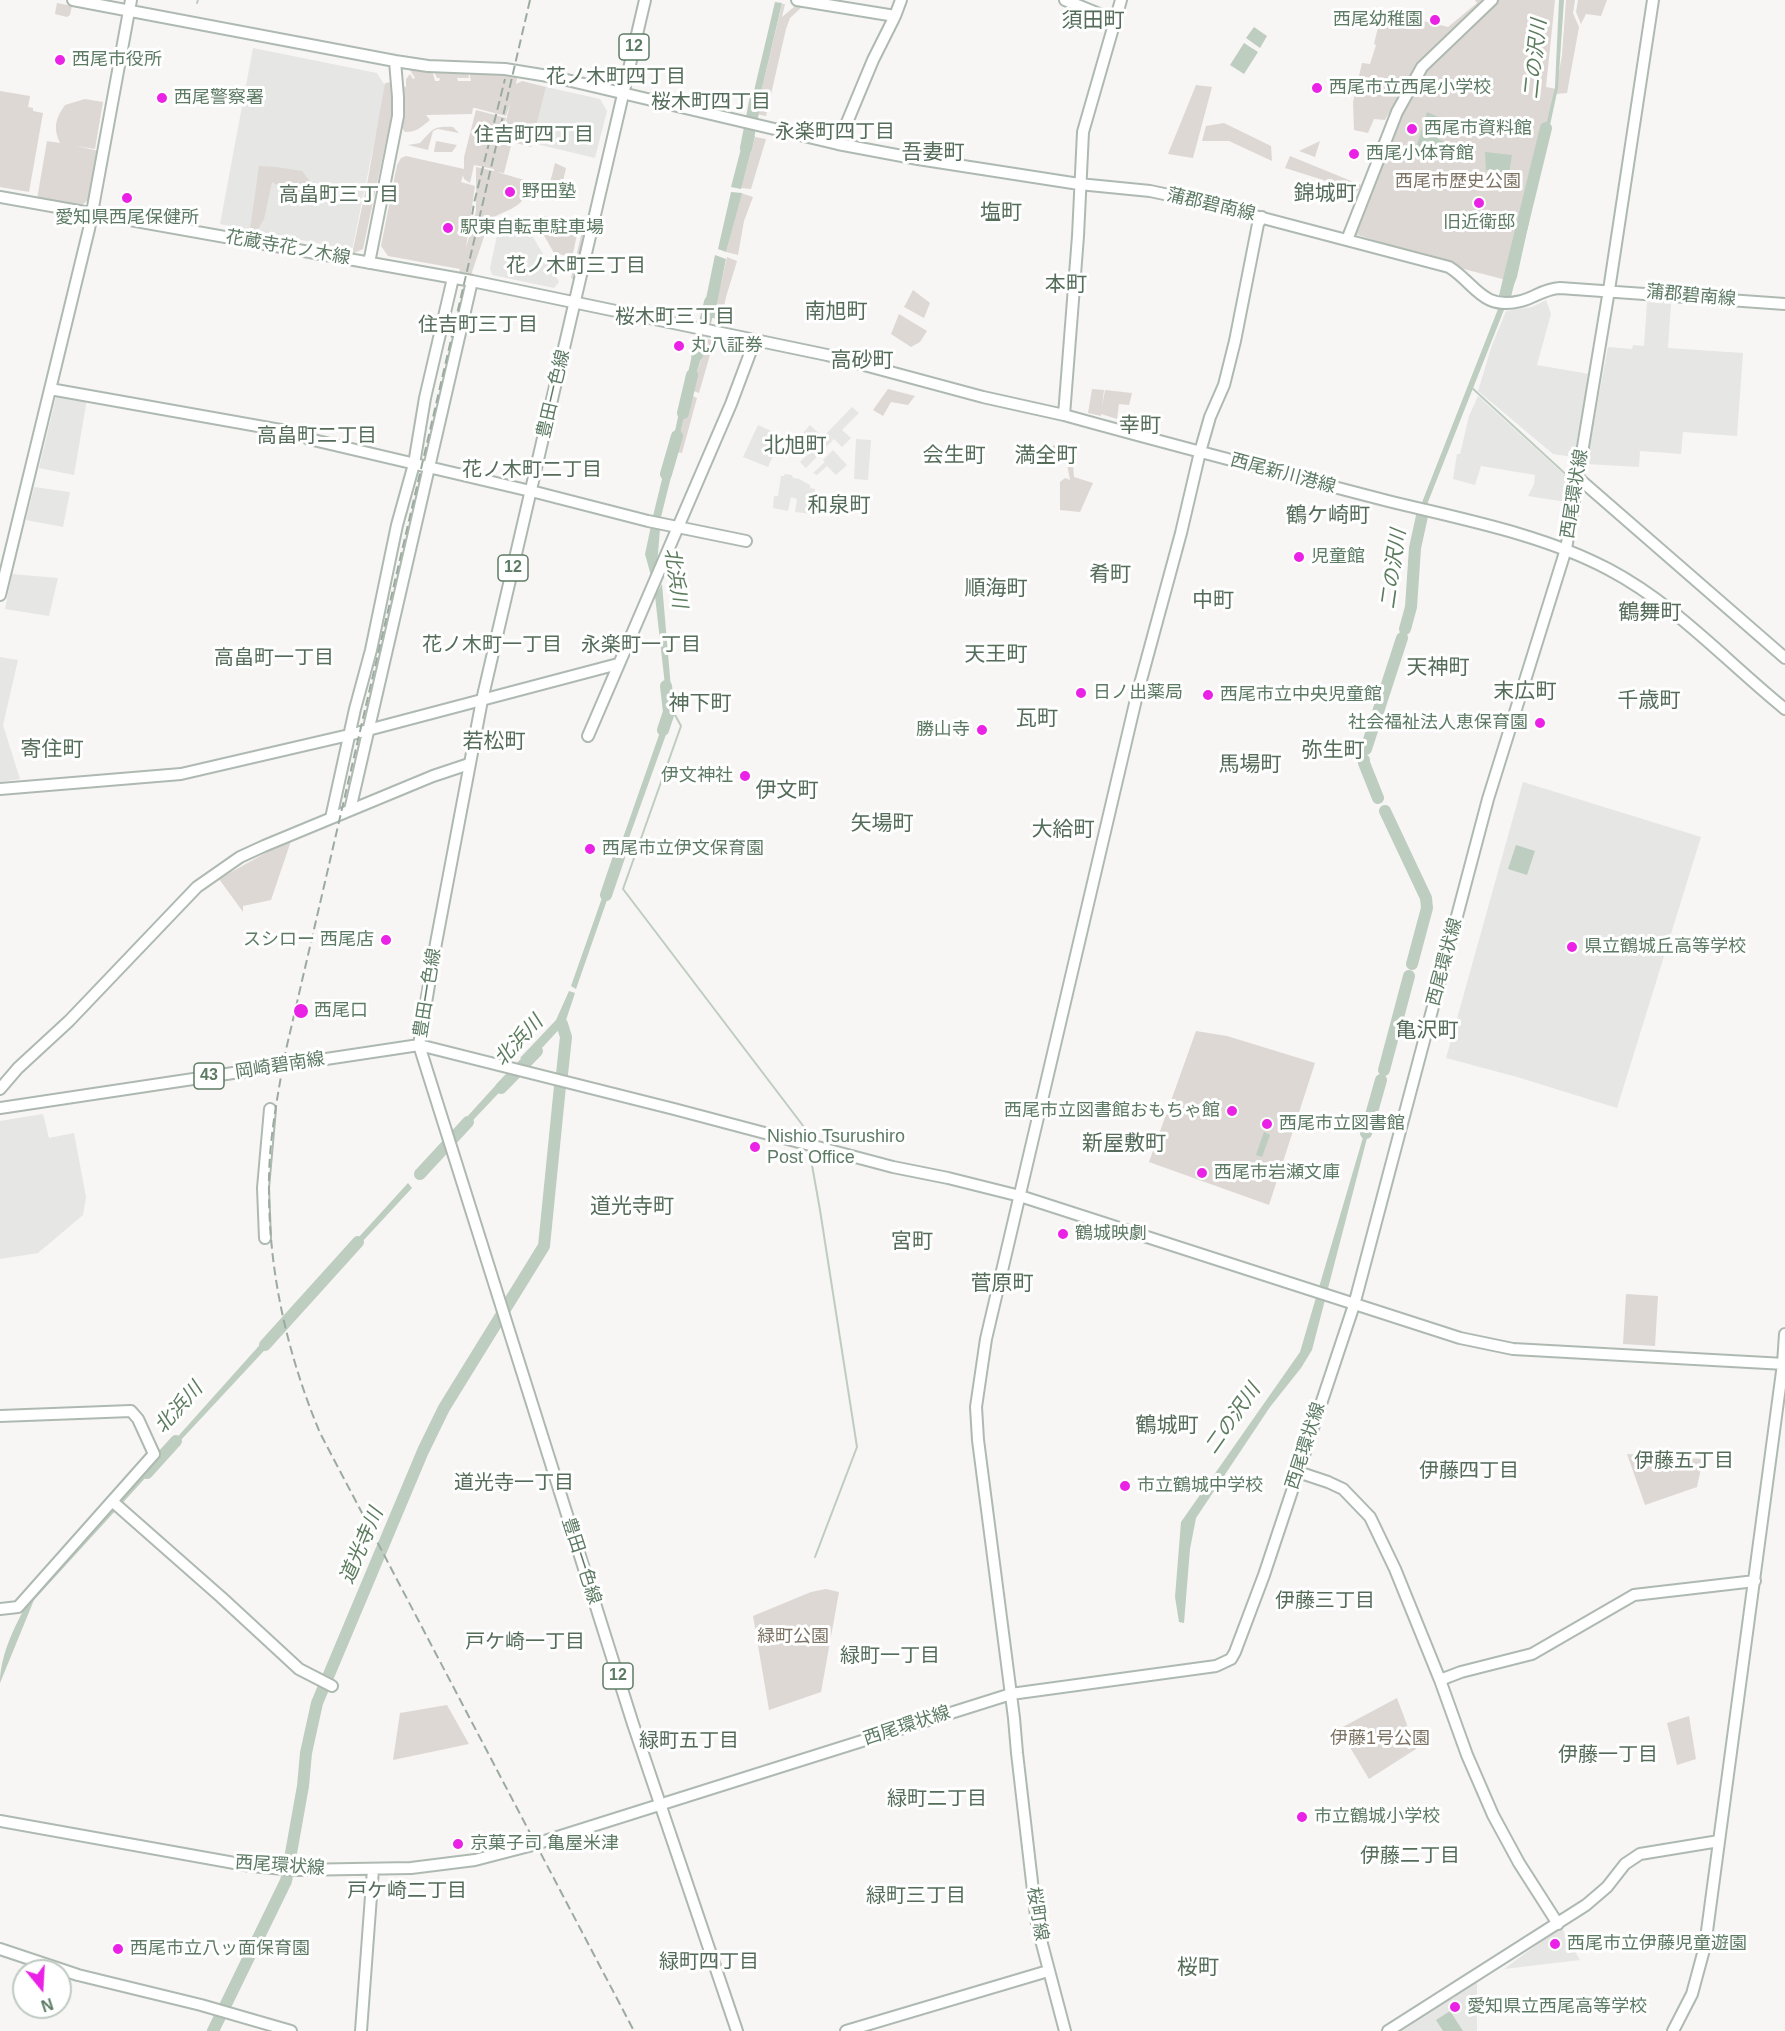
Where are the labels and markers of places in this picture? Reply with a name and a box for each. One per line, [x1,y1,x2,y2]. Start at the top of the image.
place label: 西尾幼稚園 [1333,9,1423,31]
marker: 西尾幼稚園 [1428,13,1442,27]
place label: 西尾市役所 [72,49,162,71]
marker: 西尾市役所 [53,53,67,67]
place label: 西尾市立西尾小学校 [1329,77,1491,99]
marker: 西尾市立西尾小学校 [1310,81,1324,95]
place label: 西尾警察署 [174,87,264,109]
marker: 西尾警察署 [155,91,169,105]
place label: 西尾市資料館 [1424,118,1532,140]
marker: 西尾市資料館 [1405,122,1419,136]
place label: 西尾小体育館 [1366,143,1474,165]
marker: 西尾小体育館 [1347,147,1361,161]
place label: 野田塾 [522,181,576,203]
marker: 野田塾 [503,185,517,199]
marker: 愛知県西尾保健所 [120,191,134,205]
marker: 旧近衛邸 [1472,196,1486,210]
place label: 愛知県西尾保健所 [55,207,199,229]
place label: 旧近衛邸 [1443,212,1515,234]
place label: 駅東自転車駐車場 [460,217,604,239]
marker: 駅東自転車駐車場 [441,221,455,235]
place label: 丸八証券 [691,335,763,357]
marker: 丸八証券 [672,339,686,353]
place label: 児童館 [1311,546,1365,568]
marker: 児童館 [1292,550,1306,564]
place label: 日ノ出薬局 [1093,682,1183,704]
place label: 西尾市立中央児童館 [1220,684,1382,706]
marker: 日ノ出薬局 [1074,686,1088,700]
marker: 西尾市立中央児童館 [1201,688,1215,702]
place label: 社会福祉法人恵保育園 [1348,712,1528,734]
marker: 社会福祉法人恵保育園 [1533,716,1547,730]
place label: 勝山寺 [916,719,970,741]
marker: 勝山寺 [975,723,989,737]
place label: 伊文神社 [661,765,733,787]
marker: 伊文神社 [738,769,752,783]
place label: 西尾市立伊文保育園 [602,838,764,860]
marker: 西尾市立伊文保育園 [583,842,597,856]
place label: スシロー 西尾店 [243,929,374,951]
marker: スシロー 西尾店 [379,933,393,947]
place label: 県立鶴城丘高等学校 [1584,936,1746,958]
marker: 県立鶴城丘高等学校 [1565,940,1579,954]
place label: 西尾口 [314,1000,368,1022]
marker: 西尾口 [292,1002,310,1020]
place label: 西尾市立図書館おもちゃ館 [1004,1100,1220,1122]
marker: 西尾市立図書館おもちゃ館 [1225,1104,1239,1118]
place label: 西尾市立図書館 [1279,1113,1405,1135]
marker: 西尾市立図書館 [1260,1117,1274,1131]
place label: Nishio Tsurushiro Post Office [767,1126,905,1168]
marker: Nishio Tsurushiro Post Office [748,1140,762,1154]
place label: 西尾市岩瀬文庫 [1214,1162,1340,1184]
marker: 西尾市岩瀬文庫 [1195,1166,1209,1180]
place label: 鶴城映劇 [1075,1223,1147,1245]
marker: 鶴城映劇 [1056,1227,1070,1241]
place label: 市立鶴城中学校 [1137,1475,1263,1497]
marker: 市立鶴城中学校 [1118,1479,1132,1493]
place label: 市立鶴城小学校 [1314,1806,1440,1828]
marker: 市立鶴城小学校 [1295,1810,1309,1824]
place label: 京菓子司 亀屋米津 [470,1833,619,1855]
marker: 京菓子司 亀屋米津 [451,1837,465,1851]
place label: 西尾市立伊藤児童遊園 [1567,1933,1747,1955]
marker: 西尾市立伊藤児童遊園 [1548,1937,1562,1951]
place label: 西尾市立八ッ面保育園 [130,1938,310,1960]
marker: 西尾市立八ッ面保育園 [111,1942,125,1956]
place label: 愛知県立西尾高等学校 [1467,1996,1647,2018]
marker: 愛知県立西尾高等学校 [1448,2000,1462,2014]

